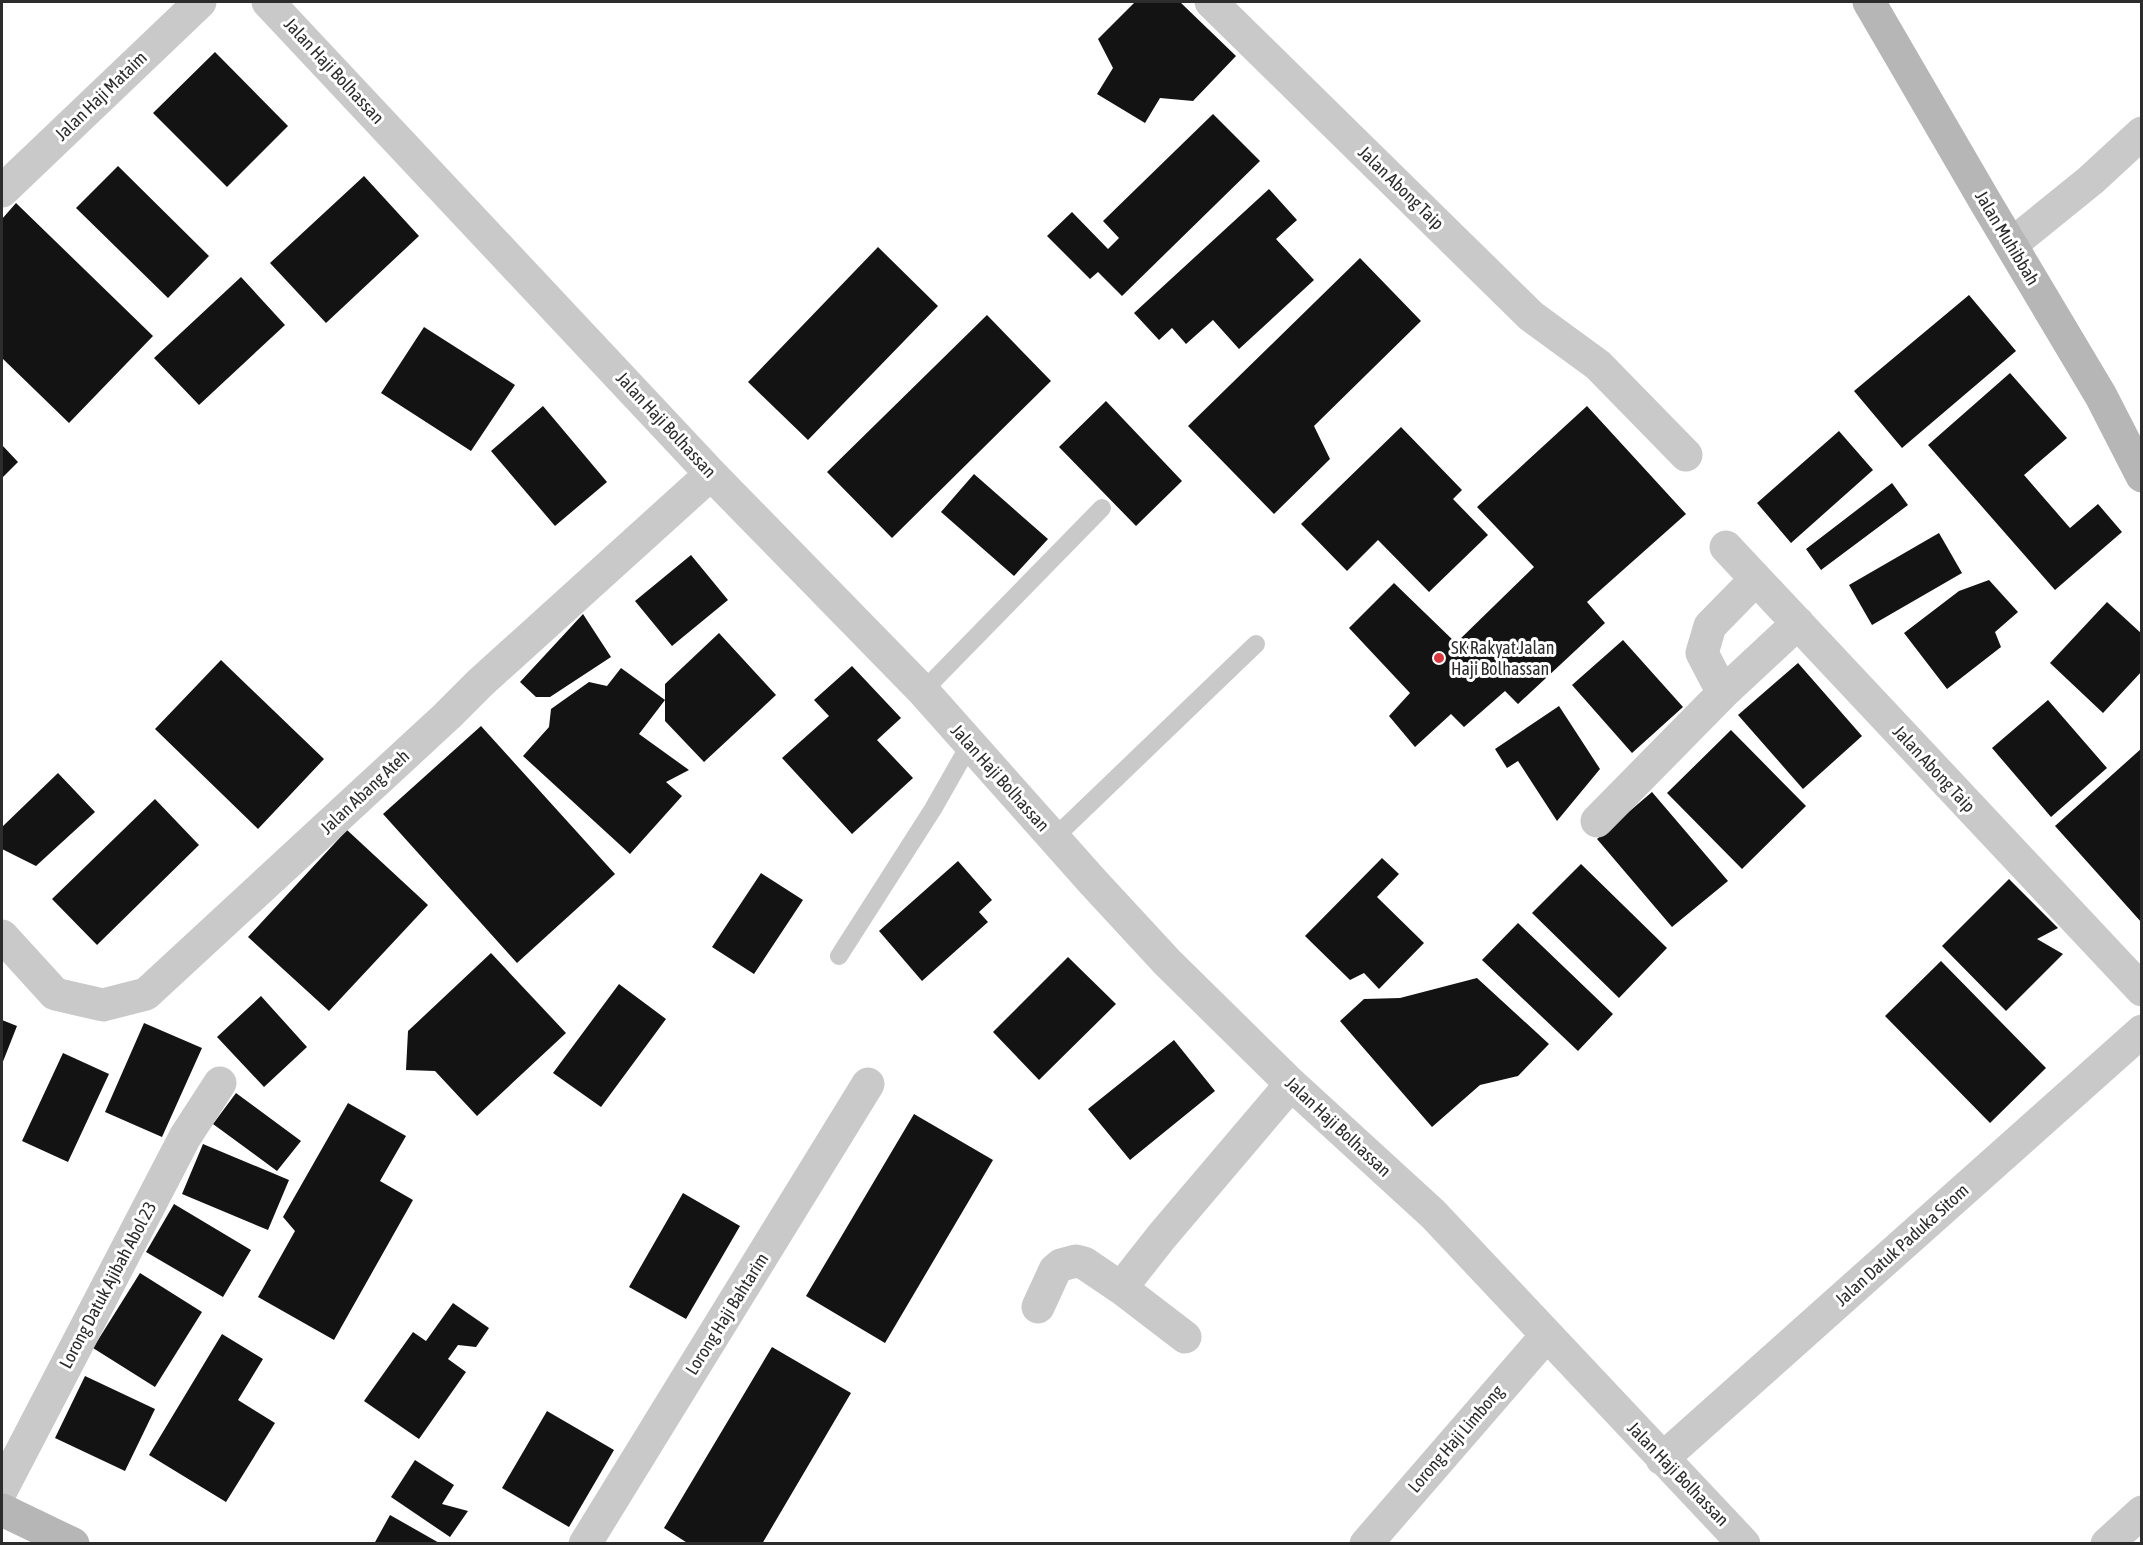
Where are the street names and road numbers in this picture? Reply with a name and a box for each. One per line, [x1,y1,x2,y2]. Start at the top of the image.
street label: Jalan Haji Bolhassan [280,14,389,128]
street label: Jalan Haji Mataim [51,47,151,145]
street label: Jalan Abong Taip [1354,142,1449,234]
street label: Jalan Muhibbah [1971,187,2044,289]
street label: Jalan Haji Bolhassan [612,368,721,482]
street label: Jalan Haji Bolhassan [947,720,1054,835]
street label: Jalan Abong Taip [1889,721,1980,816]
street label: Jalan Abang Ateh [316,745,413,838]
street label: Jalan Haji Bolhassan [1281,1072,1395,1181]
street label: Jalan Datuk Paduka Sitom [1831,1179,1973,1310]
street label: Lorong Datuk Ajibah Abol 23 [55,1198,160,1372]
street label: Lorong Haji Bahtarim [681,1249,772,1378]
street label: Lorong Haji Limbong [1403,1381,1508,1497]
street label: Jalan Haji Bolhassan [1623,1417,1733,1530]

